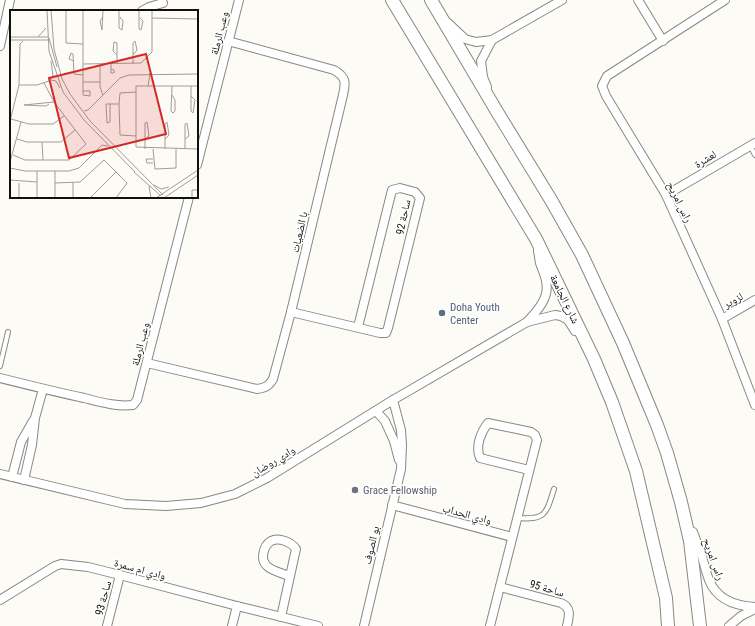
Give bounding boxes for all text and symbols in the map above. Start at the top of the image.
inset map [10,10,198,198]
street label: وعب الرملة [208,10,231,56]
street label: لعشرة [692,148,719,171]
street label: راس امريح [664,180,695,225]
street label: ساحة 92 [393,198,414,236]
street label: با الضعيات [288,210,311,254]
street label: شارع الجامعة [547,273,582,326]
street label: لزوير [720,290,745,311]
place label: Doha Youth Center [450,301,500,327]
marker: Doha Youth Center [437,308,447,318]
street label: وعب الرملة [129,321,152,367]
street label: وادي روضان [249,443,298,481]
place label: Grace Fellowship [363,484,437,497]
marker: Grace Fellowship [350,485,360,495]
street label: وادي الحداب [440,502,493,529]
street label: بو الصوف [361,525,382,565]
street label: راس امريح [700,536,727,582]
street label: وادي ام سمرة [112,556,167,584]
street label: ساحة 95 [528,577,566,600]
street label: ساحة 93 [93,579,114,617]

